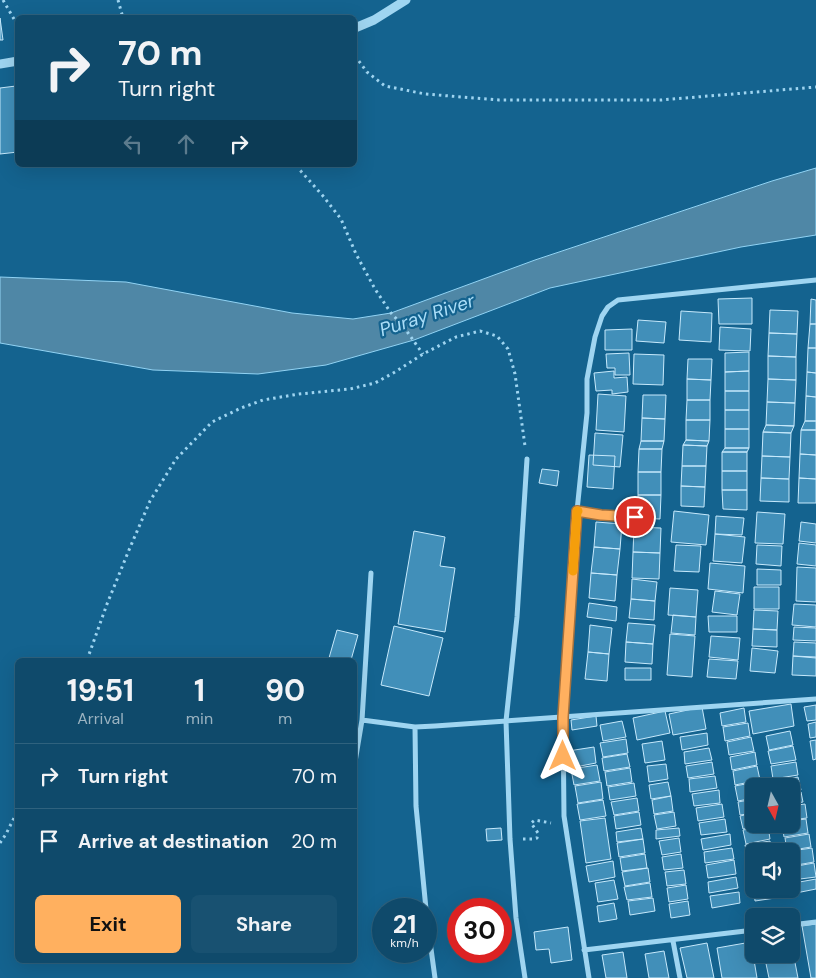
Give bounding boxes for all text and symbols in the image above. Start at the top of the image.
text: 70 m [118,30,202,76]
icon: right [35,35,100,100]
text: Turn right [118,74,215,103]
icon: left [119,130,147,158]
icon: ahead [172,130,200,158]
icon: right [225,130,253,158]
water label: Puray River [376,288,479,342]
pin [614,496,656,538]
icon: arrive [621,503,649,531]
text: 19:51 [67,671,134,710]
text: 1 [194,671,205,710]
text: 90 [265,671,305,710]
text: Arrival [77,708,124,729]
text: min [186,708,213,729]
text: m [278,708,292,729]
position arrow [536,729,588,781]
icon: right [35,762,63,790]
text: Turn right [78,764,168,789]
text: 70 m [292,764,337,789]
north arrow [745,778,800,832]
map controls [745,778,800,963]
icon: arrive [35,827,63,855]
text: Arrive at destination [78,829,269,854]
text: 20 m [291,829,337,854]
button: sound [745,843,800,898]
button: Exit [35,895,181,953]
button: Share [191,895,337,953]
speed limit sign: 30 [447,898,512,963]
text: 21 [393,908,416,941]
button: layers [745,908,800,963]
text: km/h [390,935,419,951]

